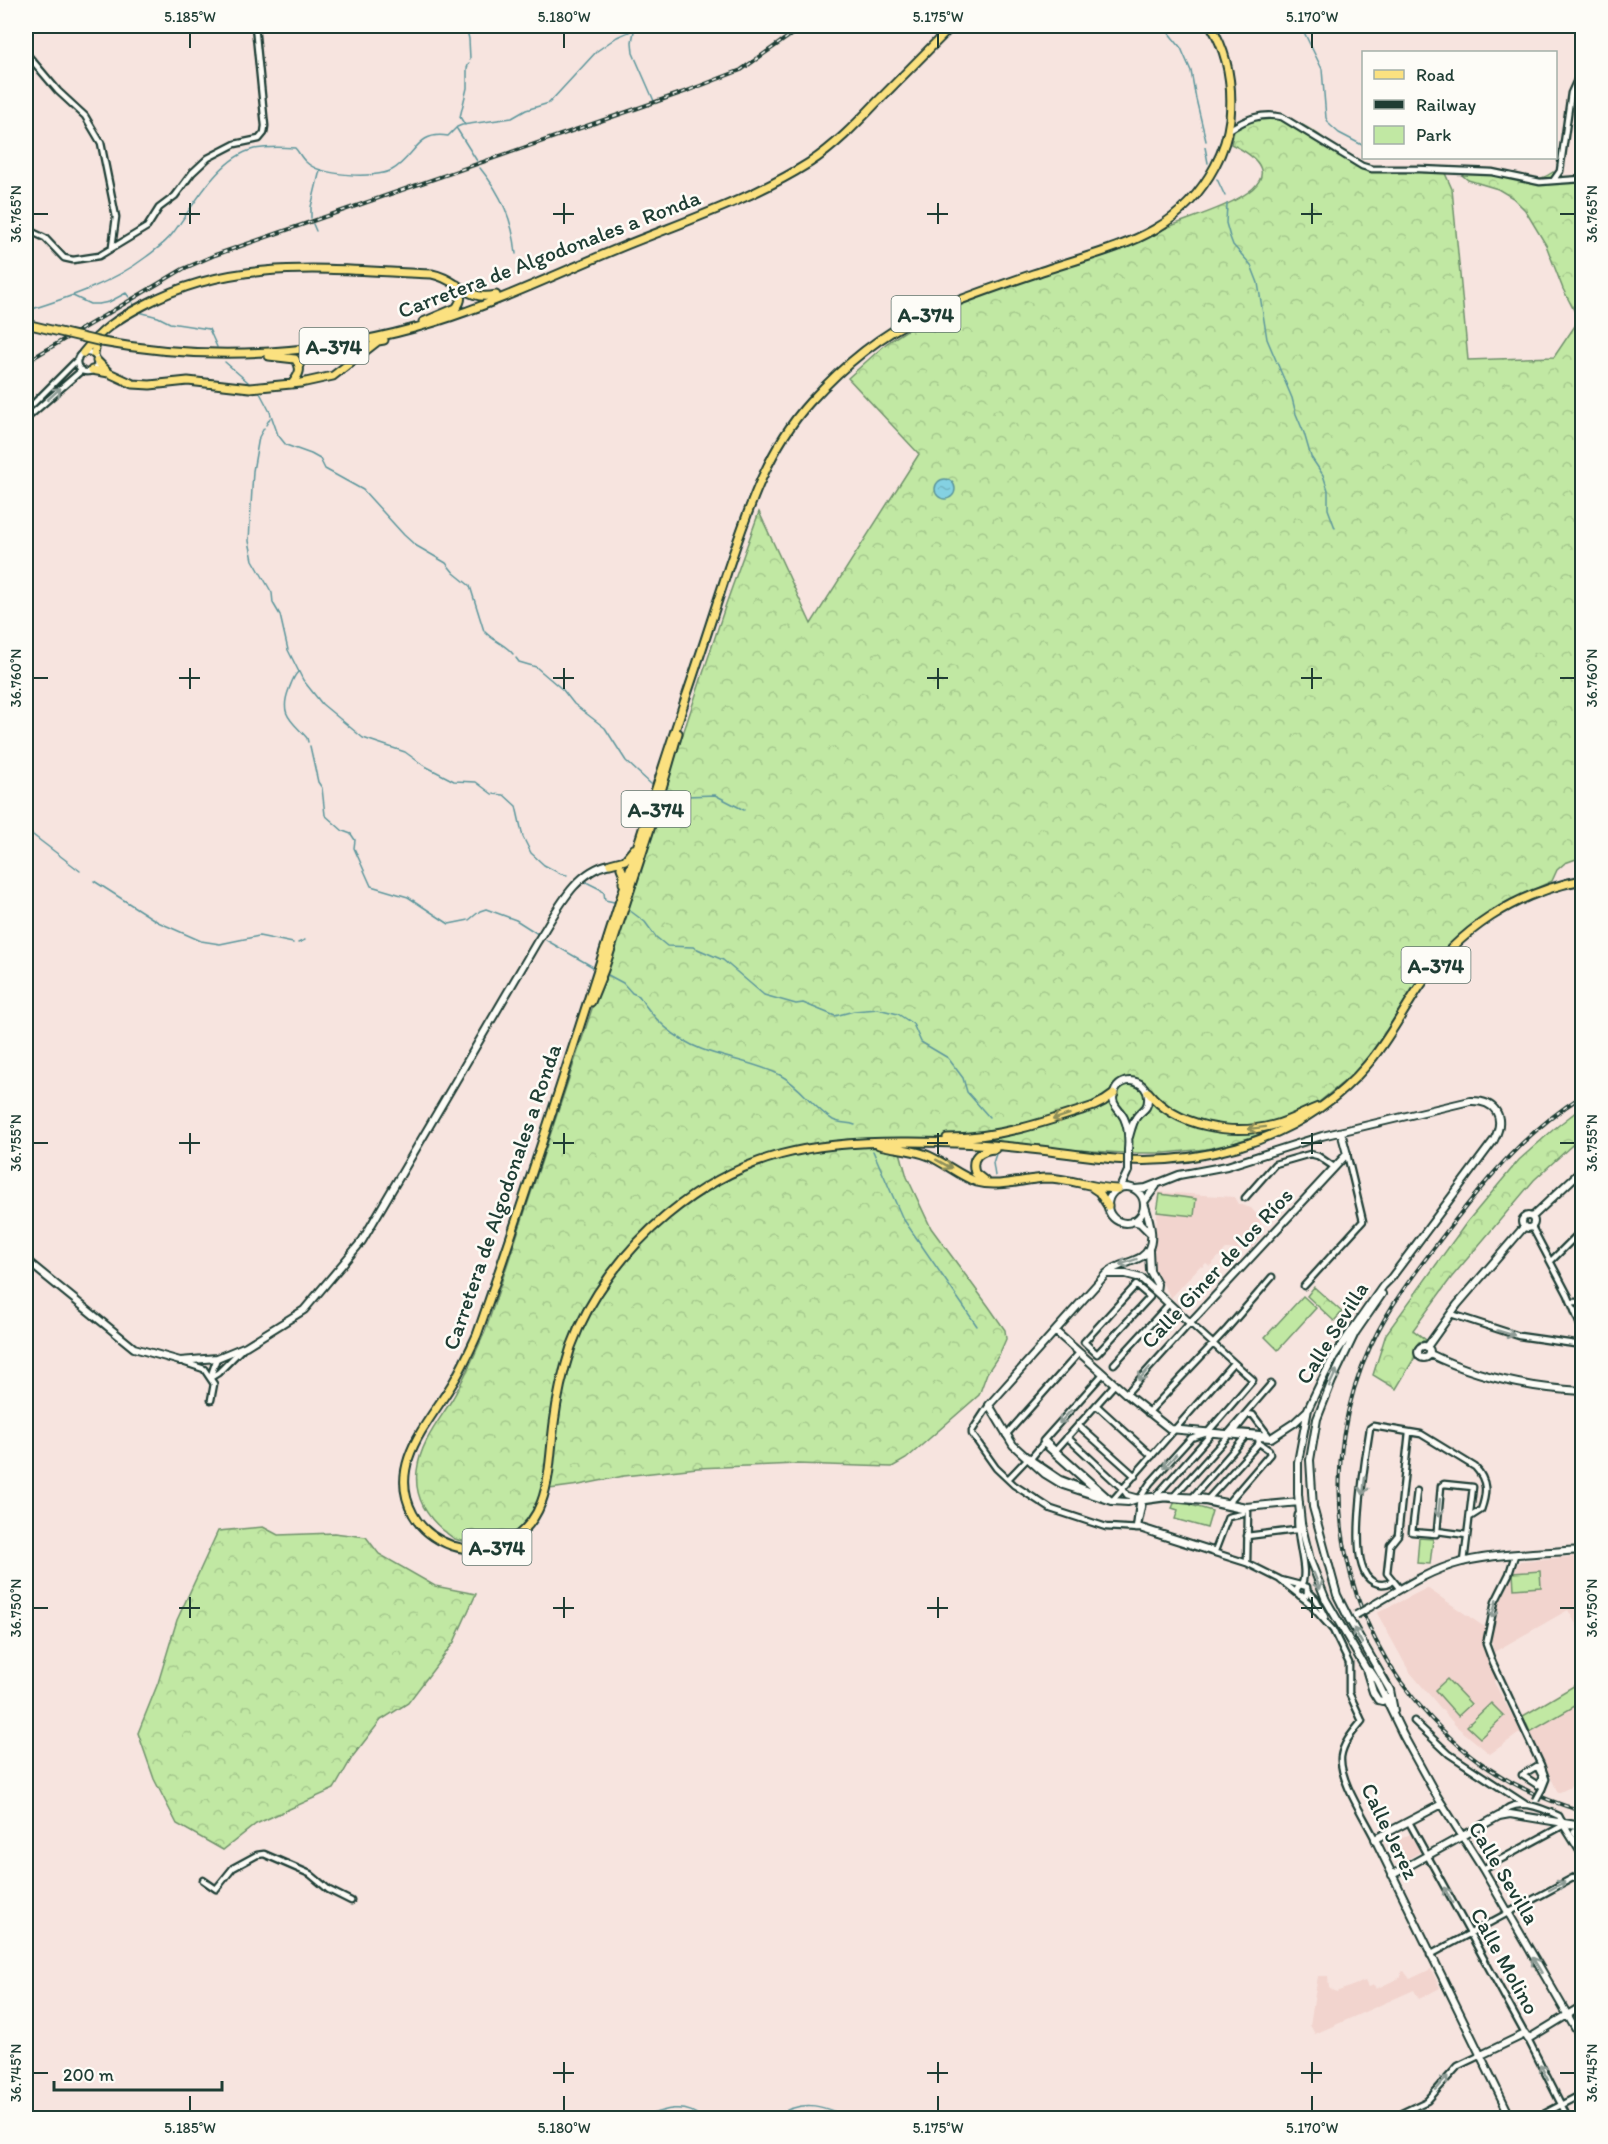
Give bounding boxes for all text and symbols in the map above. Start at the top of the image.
text: 5.185°W [164,8,216,26]
text: 5.180°W [537,8,591,26]
text: 5.175°W [912,8,964,26]
text: 5.170°W [1286,8,1338,26]
legend [1362,51,1557,159]
text: Road [1416,64,1455,86]
text: Railway [1416,94,1477,116]
text: Park [1416,124,1451,146]
street label: Carretera de Algodonales a Ronda [394,184,705,324]
text: 36.765°N [7,185,25,243]
text: 36.765°N [1583,185,1601,243]
road number: A-374 [892,296,960,332]
road number: A-374 [300,328,368,364]
one-way arrow [46,387,61,401]
text: 36.760°N [7,649,25,707]
text: 36.760°N [1583,649,1601,707]
road number: A-374 [622,791,690,827]
road number: A-374 [1402,947,1470,983]
street label: Carretera de Algodonales a Ronda [437,1040,567,1354]
one-way arrow [1052,1112,1071,1123]
text: 36.755°N [7,1114,25,1172]
text: 36.755°N [1583,1114,1601,1172]
one-way arrow [1247,1122,1267,1133]
one-way arrow [935,1158,952,1170]
street label: Calle Giner de los Ríos [1135,1182,1299,1354]
one-way arrow [1119,1258,1138,1269]
street label: Calle Sevilla [1290,1277,1374,1389]
one-way arrow [1496,1328,1515,1339]
one-way arrow [1137,1366,1151,1381]
one-way arrow [1328,1369,1340,1387]
one-way arrow [1058,1409,1072,1424]
one-way arrow [1163,1453,1177,1468]
one-way arrow [1358,1476,1369,1496]
one-way arrow [1433,1497,1444,1517]
road number: A-374 [462,1529,532,1565]
one-way arrow [1313,1571,1324,1589]
text: 36.750°N [7,1579,25,1637]
text: 36.750°N [1583,1579,1601,1637]
one-way arrow [1487,1599,1499,1618]
one-way arrow [1352,1628,1364,1645]
street label: Calle Jerez [1355,1779,1425,1883]
street label: Calle Sevilla [1463,1817,1545,1930]
one-way arrow [1548,1880,1565,1892]
one-way arrow [1442,1887,1454,1904]
street label: Calle Molino [1465,1903,1545,2019]
one-way arrow [1531,1957,1543,1974]
text: 36.745°N [7,2044,25,2102]
text: 36.745°N [1583,2044,1601,2102]
scale bar [54,2054,222,2092]
text: 200 m [63,2064,114,2086]
one-way arrow [1538,2064,1550,2082]
one-way arrow [1435,2076,1449,2091]
text: 5.185°W [164,2119,216,2137]
text: 5.180°W [537,2119,591,2137]
text: 5.175°W [912,2119,964,2137]
text: 5.170°W [1286,2119,1338,2137]

